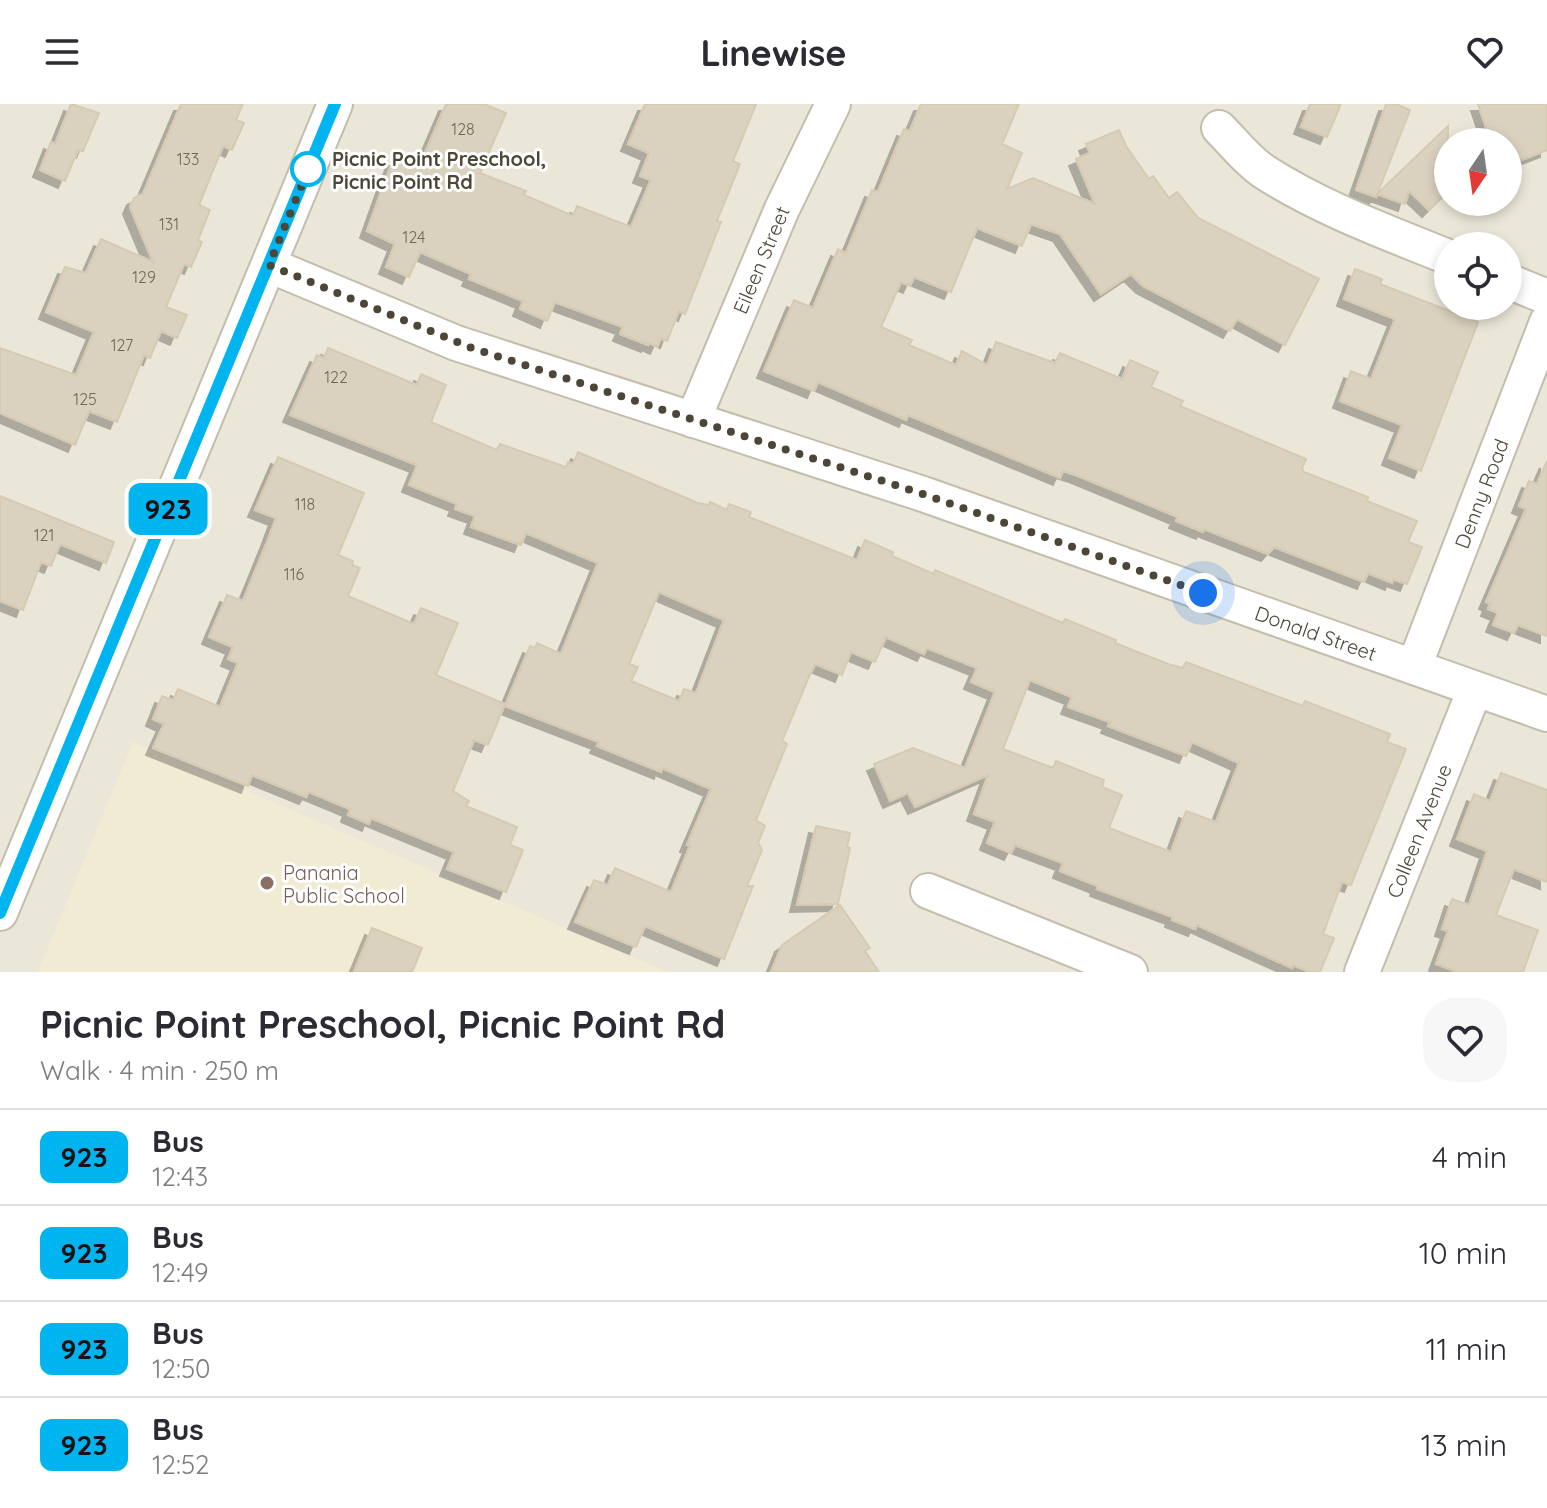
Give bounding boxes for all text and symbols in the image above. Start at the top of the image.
icon: menu [40,30,84,74]
text: Linewise [700,30,847,75]
icon: heart [1463,30,1507,74]
house number: 128 [451,119,475,139]
north arrow [1434,128,1522,216]
map controls [1434,128,1522,320]
place label: Picnic Point Preschool, Picnic Point Rd [332,146,546,194]
house number: 133 [177,149,199,169]
marker: Picnic Point Preschool, Picnic Point Rd [291,152,325,186]
street label: Eileen Street [727,202,794,317]
house number: 131 [159,214,179,234]
house number: 124 [403,227,425,247]
button: locate [1434,232,1522,320]
house number: 129 [132,267,156,287]
house number: 127 [111,335,133,355]
house number: 122 [324,367,348,387]
house number: 125 [73,389,97,409]
street label: Denny Road [1448,435,1513,552]
line badge: 923 [122,483,214,535]
text: 923 [145,491,191,526]
house number: 118 [295,494,315,514]
house number: 121 [34,525,54,545]
house number: 116 [284,564,305,584]
your location [1183,573,1223,613]
street label: Donald Street [1252,600,1380,665]
street label: Colleen Avenue [1380,760,1456,902]
place label: Panania Public School [283,860,405,908]
marker: Panania Public School [258,874,276,892]
button: heart [1423,998,1507,1082]
text: Picnic Point Preschool, Picnic Point Rd [40,1000,725,1048]
text: Walk · 4 min · 250 m [40,1054,279,1087]
text: Bus [152,1122,204,1160]
text: 4 min [1432,1138,1507,1176]
text: 923 [61,1139,107,1174]
text: 12:43 [152,1160,208,1193]
text: Bus [152,1218,204,1256]
text: 10 min [1419,1234,1507,1272]
text: 923 [61,1235,107,1270]
text: 12:49 [152,1256,209,1289]
text: Bus [152,1314,204,1352]
text: 11 min [1425,1330,1507,1368]
text: 923 [61,1331,107,1366]
text: 12:50 [152,1352,211,1385]
text: Bus [152,1410,204,1448]
text: 13 min [1421,1426,1507,1464]
text: 923 [61,1427,107,1462]
text: 12:52 [152,1448,209,1481]

